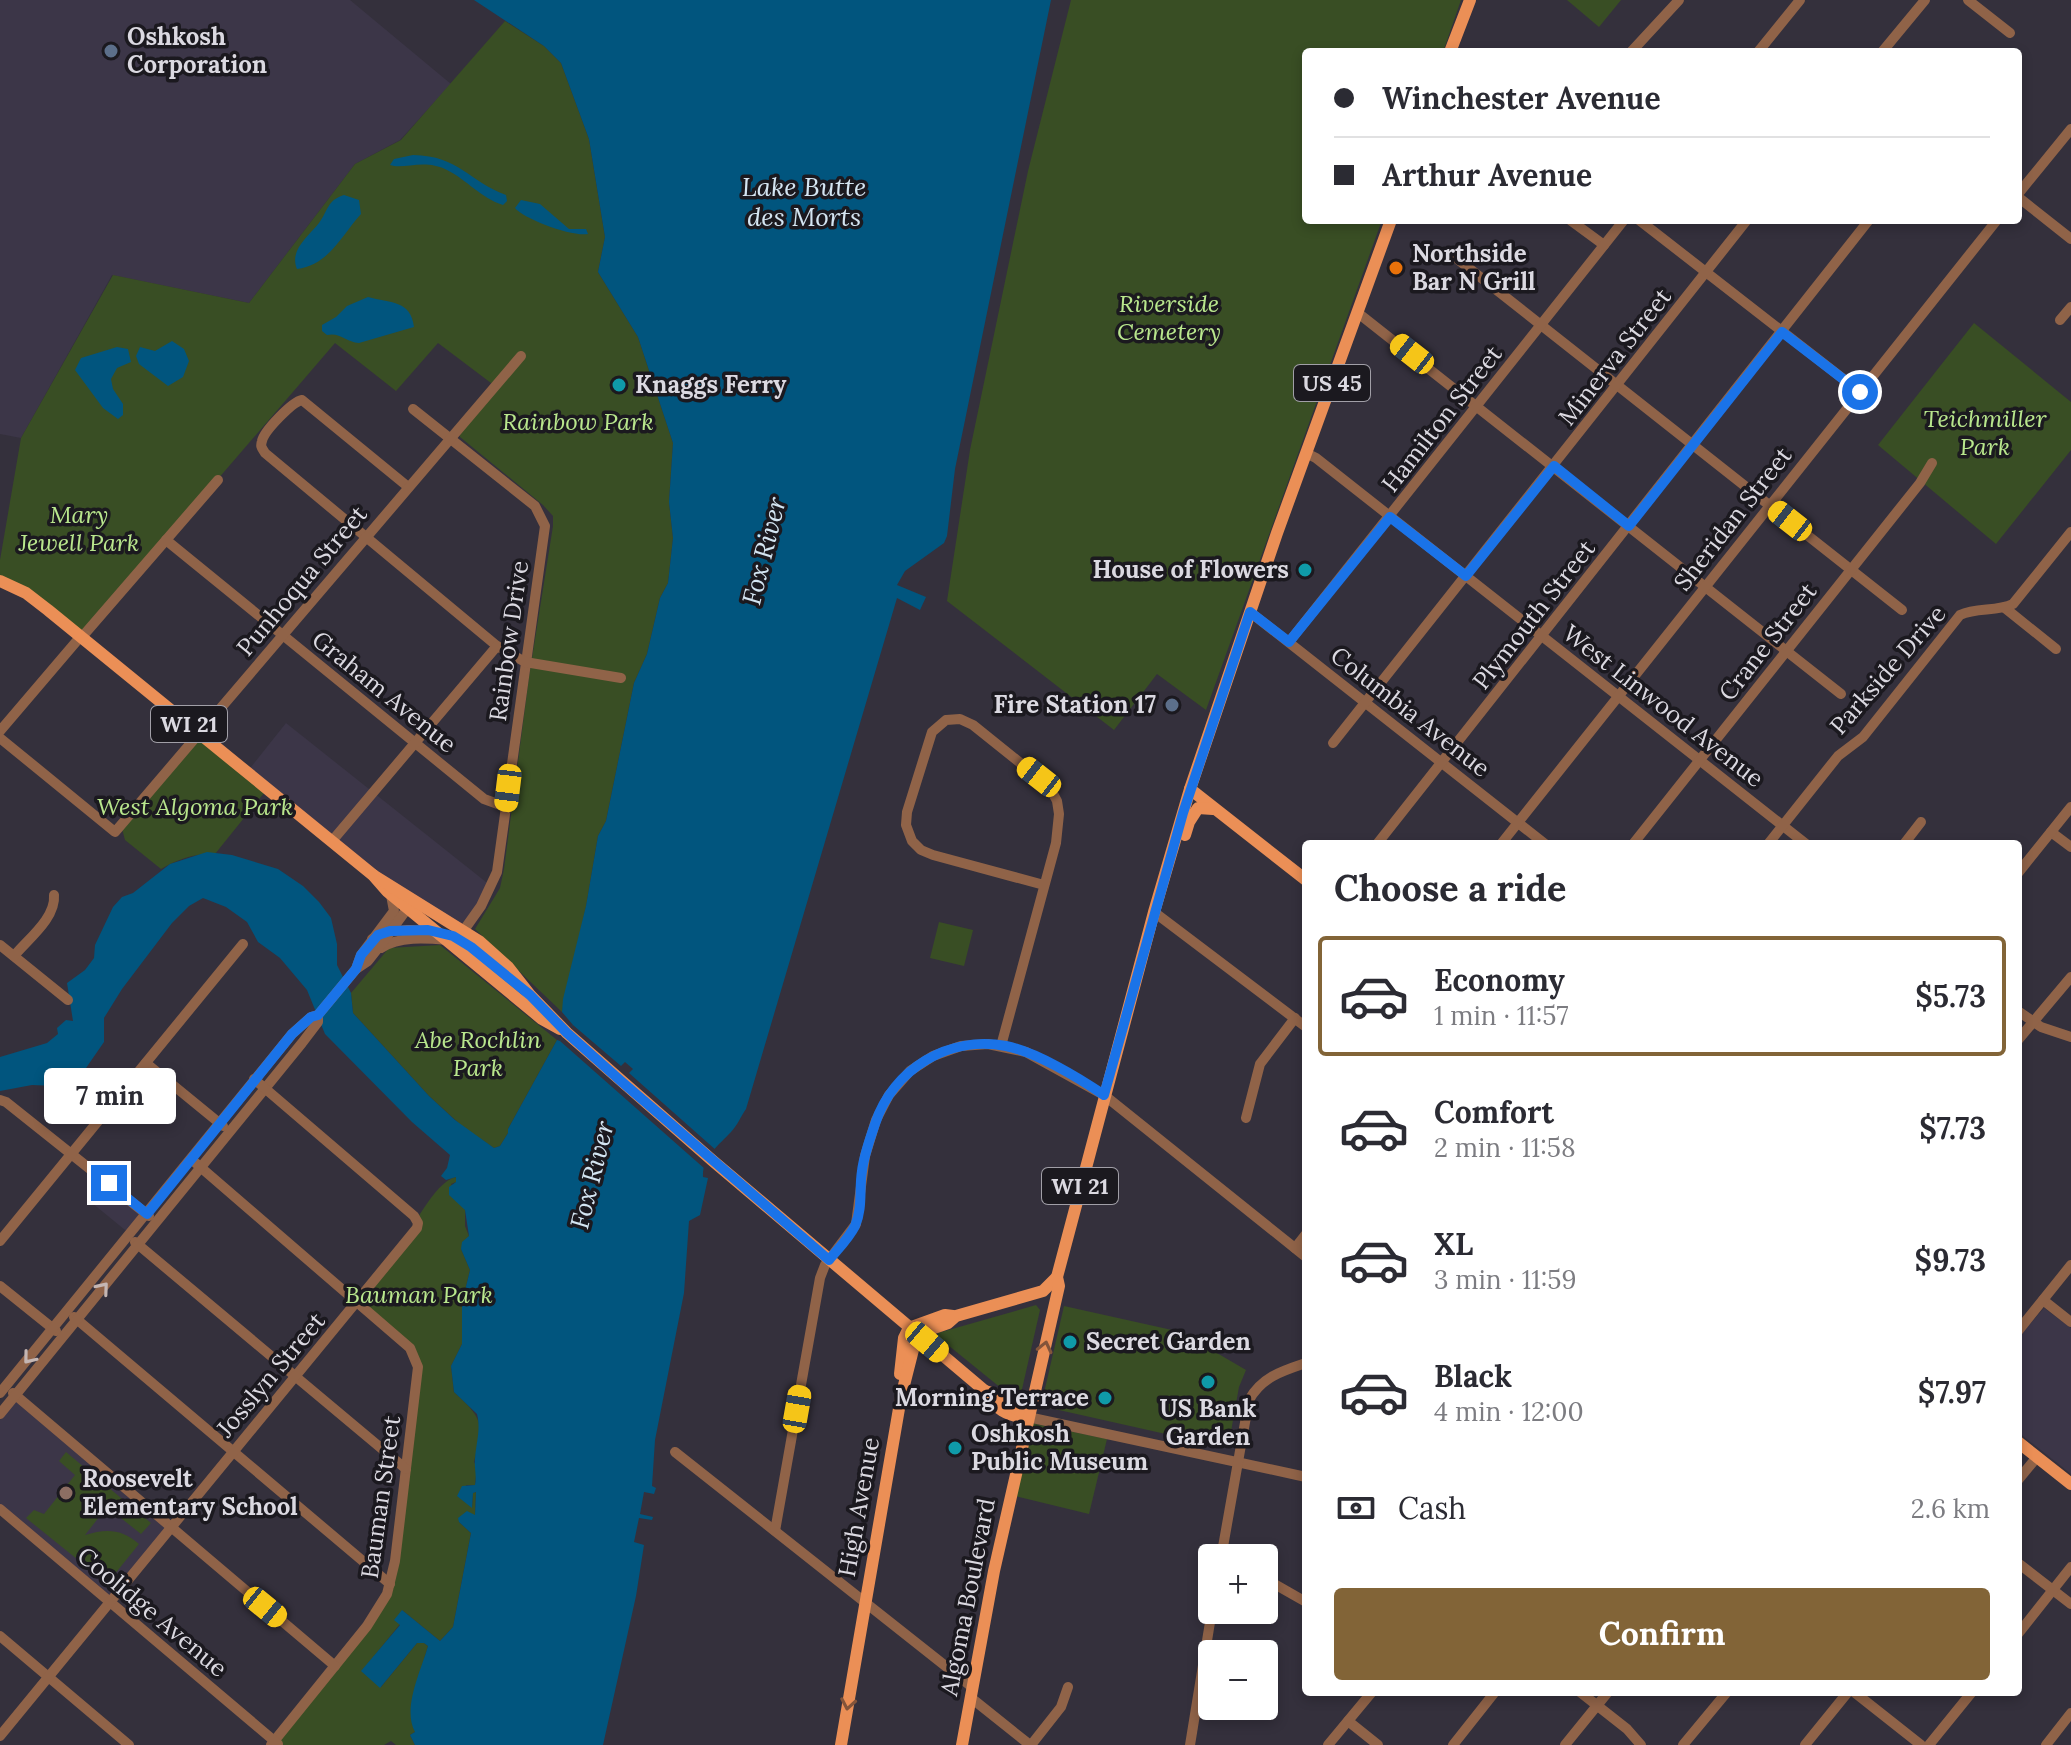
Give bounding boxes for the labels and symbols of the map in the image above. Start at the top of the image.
place label: Oshkosh Corporation [127,21,267,80]
marker: Oshkosh Corporation [102,42,120,60]
water label: Lake Butte des Morts [742,170,866,233]
place label: Northside Bar N Grill [1412,238,1535,297]
marker: Northside Bar N Grill [1387,259,1405,277]
street label: Minerva Street [1551,281,1678,431]
park label: Riverside Cemetery [1117,288,1221,347]
car [1386,330,1438,378]
street label: Hamilton Street [1375,339,1509,498]
road number: US 45 [1294,365,1370,401]
place label: Knaggs Ferry [635,369,787,400]
route start [1842,374,1878,410]
marker: Knaggs Ferry [610,376,628,394]
park label: Teichmiller Park [1923,403,2047,462]
park label: Rainbow Park [502,406,654,437]
street label: Sheridan Street [1667,440,1799,597]
water label: Fox River [734,493,793,608]
car [1764,497,1816,545]
park label: Mary Jewell Park [18,499,139,558]
street label: Punhoqua Street [230,499,374,662]
street label: Plymouth Street [1466,533,1602,696]
place label: House of Flowers [1092,554,1289,585]
street label: Rainbow Drive [482,559,535,723]
marker: House of Flowers [1296,561,1314,579]
street label: Crane Street [1712,576,1824,707]
street label: Parkside Drive [1823,599,1952,741]
street label: West Linwood Avenue [1557,617,1770,794]
street label: Graham Avenue [306,624,463,759]
street label: Columbia Avenue [1324,640,1496,784]
place label: Fire Station 17 [994,689,1156,720]
marker: Fire Station 17 [1163,696,1181,714]
road number: WI 21 [151,706,227,742]
car [1013,753,1065,801]
car [493,763,523,813]
park label: West Algoma Park [97,791,293,822]
park label: Abe Rochlin Park [414,1024,542,1083]
callout: 7 min [43,1067,175,1123]
water label: Fox River [562,1117,621,1232]
route end [91,1165,127,1201]
road number: WI 21 [1042,1168,1118,1204]
park label: Bauman Park [345,1279,493,1310]
one-way arrow [93,1283,108,1298]
street label: Josslyn Street [209,1306,332,1444]
car [901,1317,953,1367]
place label: Secret Garden [1086,1326,1251,1357]
marker: Secret Garden [1061,1333,1079,1351]
one-way arrow [1036,1341,1053,1354]
one-way arrow [24,1348,39,1363]
marker: US Bank Garden [1199,1373,1217,1391]
place label: Morning Terrace [895,1382,1089,1413]
car [781,1383,813,1435]
marker: Morning Terrace [1096,1389,1114,1407]
place label: US Bank Garden [1160,1393,1256,1452]
street label: Bauman Street [354,1413,407,1580]
place label: Oshkosh Public Museum [971,1418,1148,1477]
street label: High Avenue [831,1435,886,1579]
marker: Oshkosh Public Museum [946,1439,964,1457]
place label: Roosevelt Elementary School [82,1463,298,1522]
marker: Roosevelt Elementary School [57,1484,75,1502]
street label: Algoma Boulevard [933,1496,1002,1699]
street label: Coolidge Avenue [71,1540,234,1683]
car [239,1583,291,1631]
one-way arrow [840,1697,857,1711]

